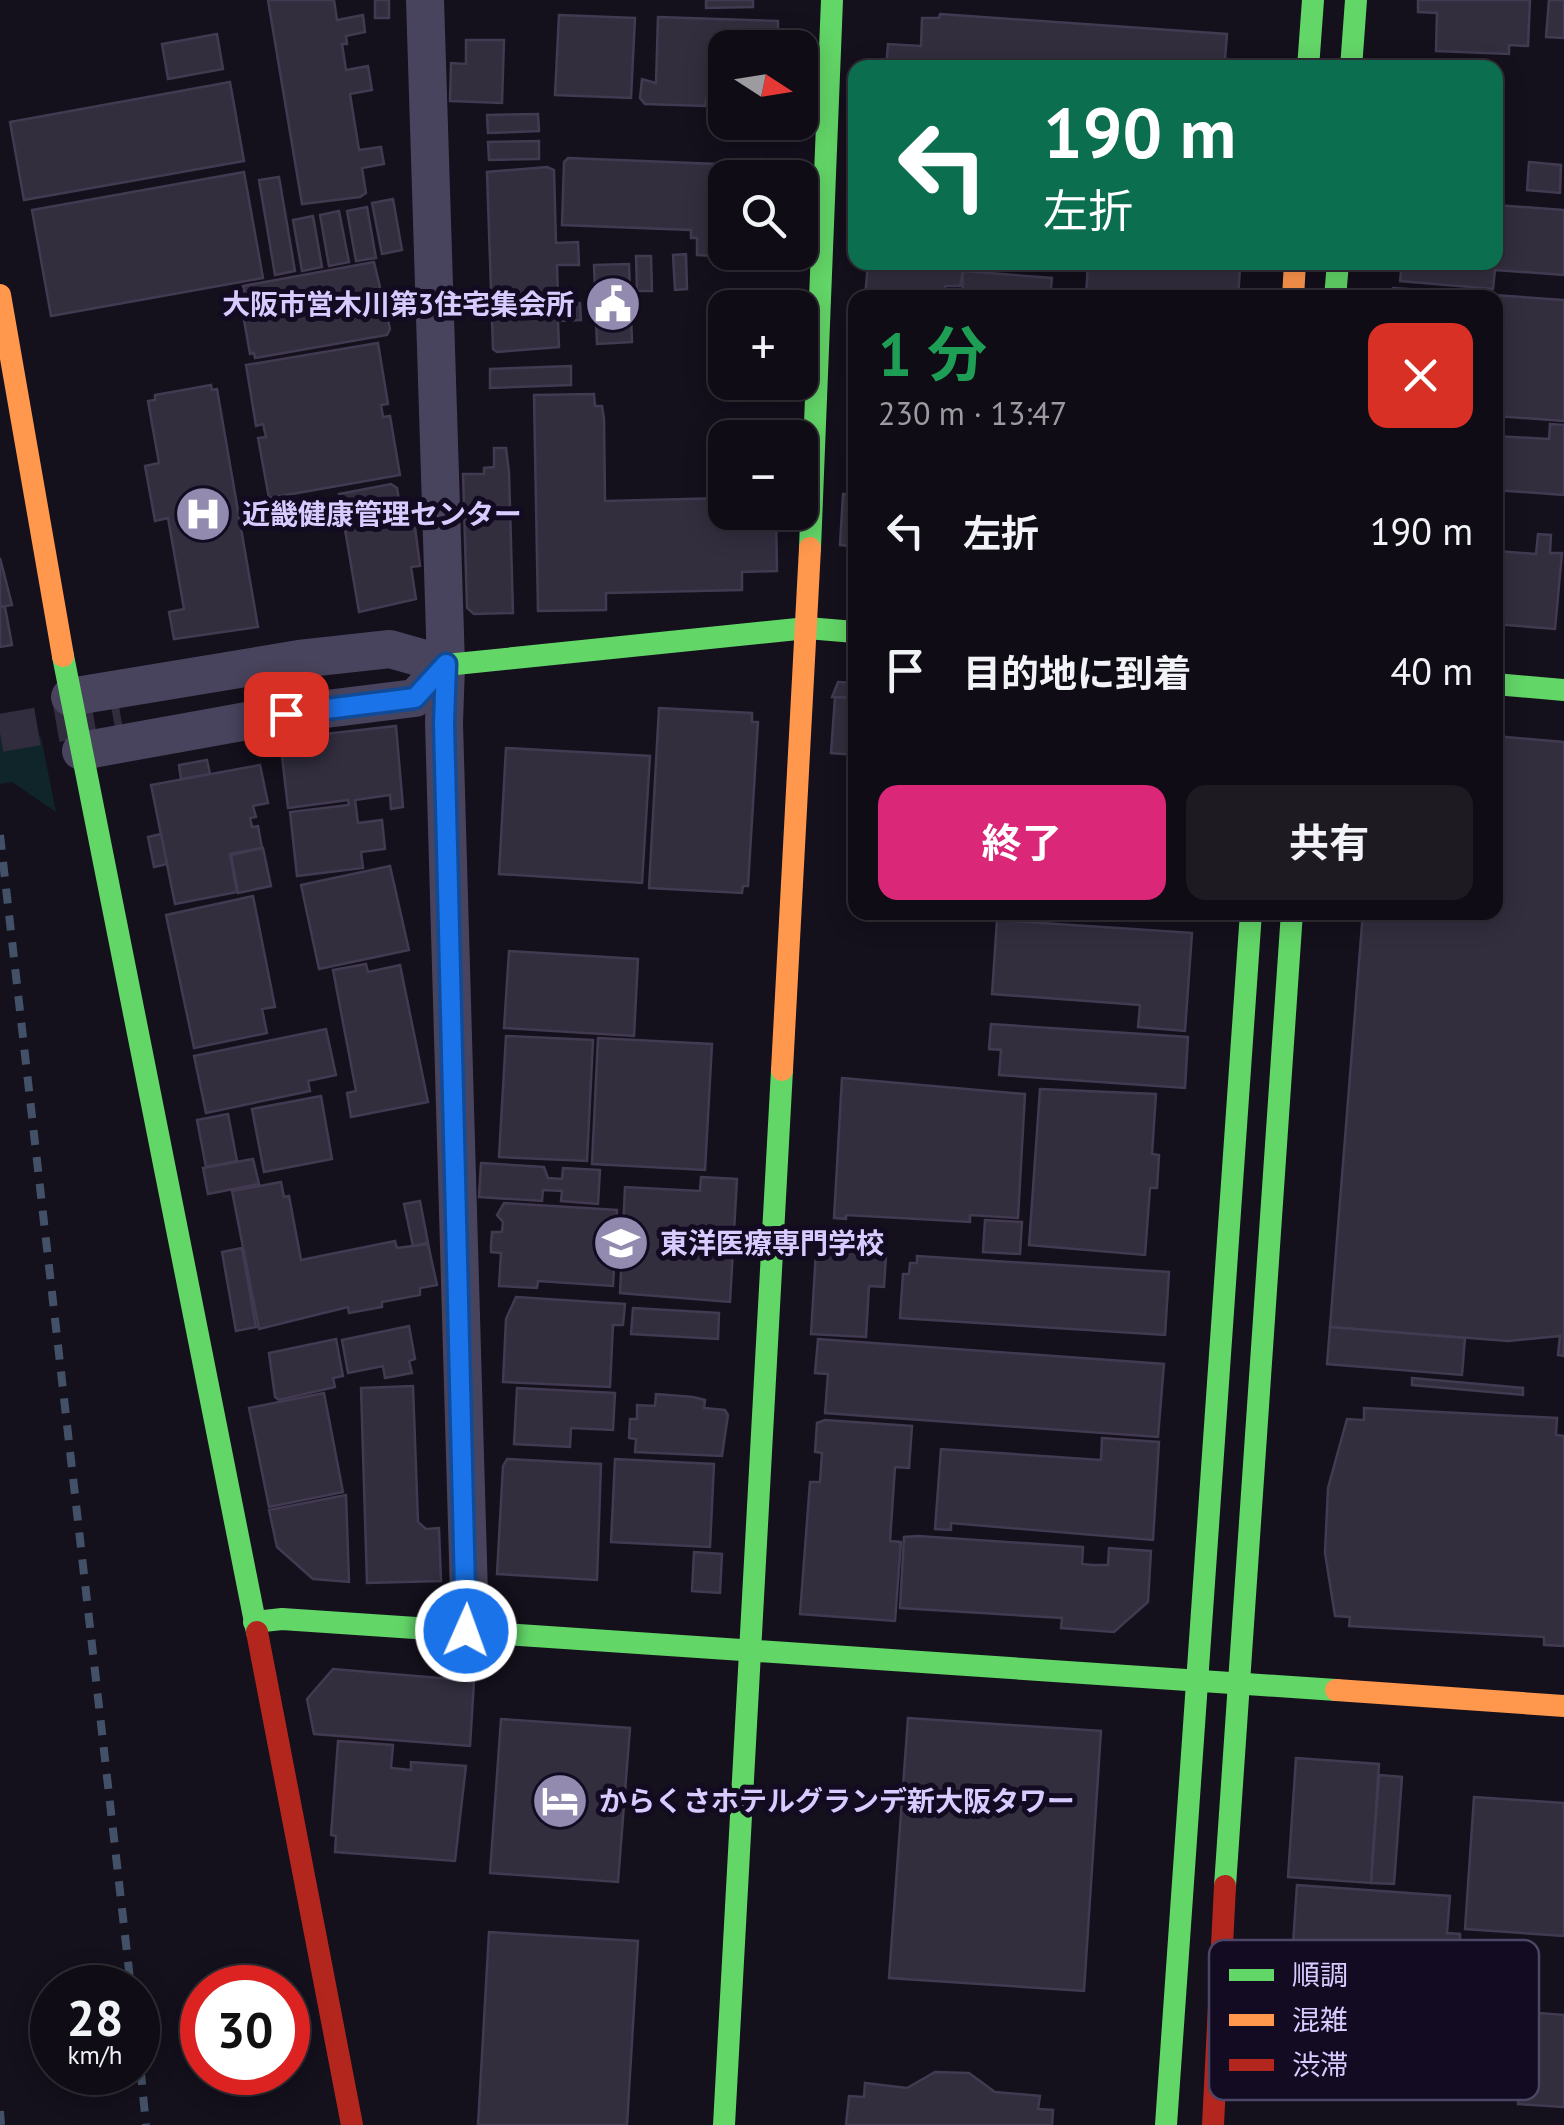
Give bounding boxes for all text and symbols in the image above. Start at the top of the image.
north arrow [708,30,818,140]
map controls [708,30,818,530]
text: 190 m [1043,87,1236,177]
icon: left [878,100,1008,230]
button: search [708,160,818,270]
text: 左折 [1043,181,1133,239]
public building icon: 大阪市営木川第3住宅集会所 [583,274,643,334]
place label: 大阪市営木川第3住宅集会所 [222,285,574,322]
button: + [708,290,818,400]
text: 1 分 [878,315,987,393]
button: close [1368,323,1473,428]
text: 230 m · 13:47 [878,392,1067,434]
button: − [708,420,818,530]
hospital icon: 近畿健康管理センター [173,484,233,544]
place label: 近畿健康管理センター [242,495,522,532]
icon: left [878,503,933,558]
text: 190 m [1370,506,1473,555]
text: 左折 [963,508,1039,557]
icon: arrive [878,643,933,698]
text: 40 m [1391,646,1473,695]
text: 目的地に到着 [963,648,1191,697]
pin [244,672,329,757]
icon: arrive [259,687,314,742]
button: 終了 [878,785,1166,900]
button: 共有 [1186,785,1473,900]
school or university icon: 東洋医療専門学校 [591,1213,651,1273]
place label: 東洋医療専門学校 [660,1224,884,1261]
position arrow [414,1579,518,1683]
hotel icon: からくさホテルグランデ新大阪タワー [530,1771,590,1831]
place label: からくさホテルグランデ新大阪タワー [599,1782,1075,1819]
legend [1209,1940,1539,2100]
text: 順調 [1292,1956,1348,1993]
speed limit sign: 30 [180,1965,310,2095]
text: 28 [67,1985,123,2050]
text: 混雑 [1292,2001,1348,2038]
text: km/h [68,2039,122,2071]
text: 渋滞 [1292,2046,1348,2083]

